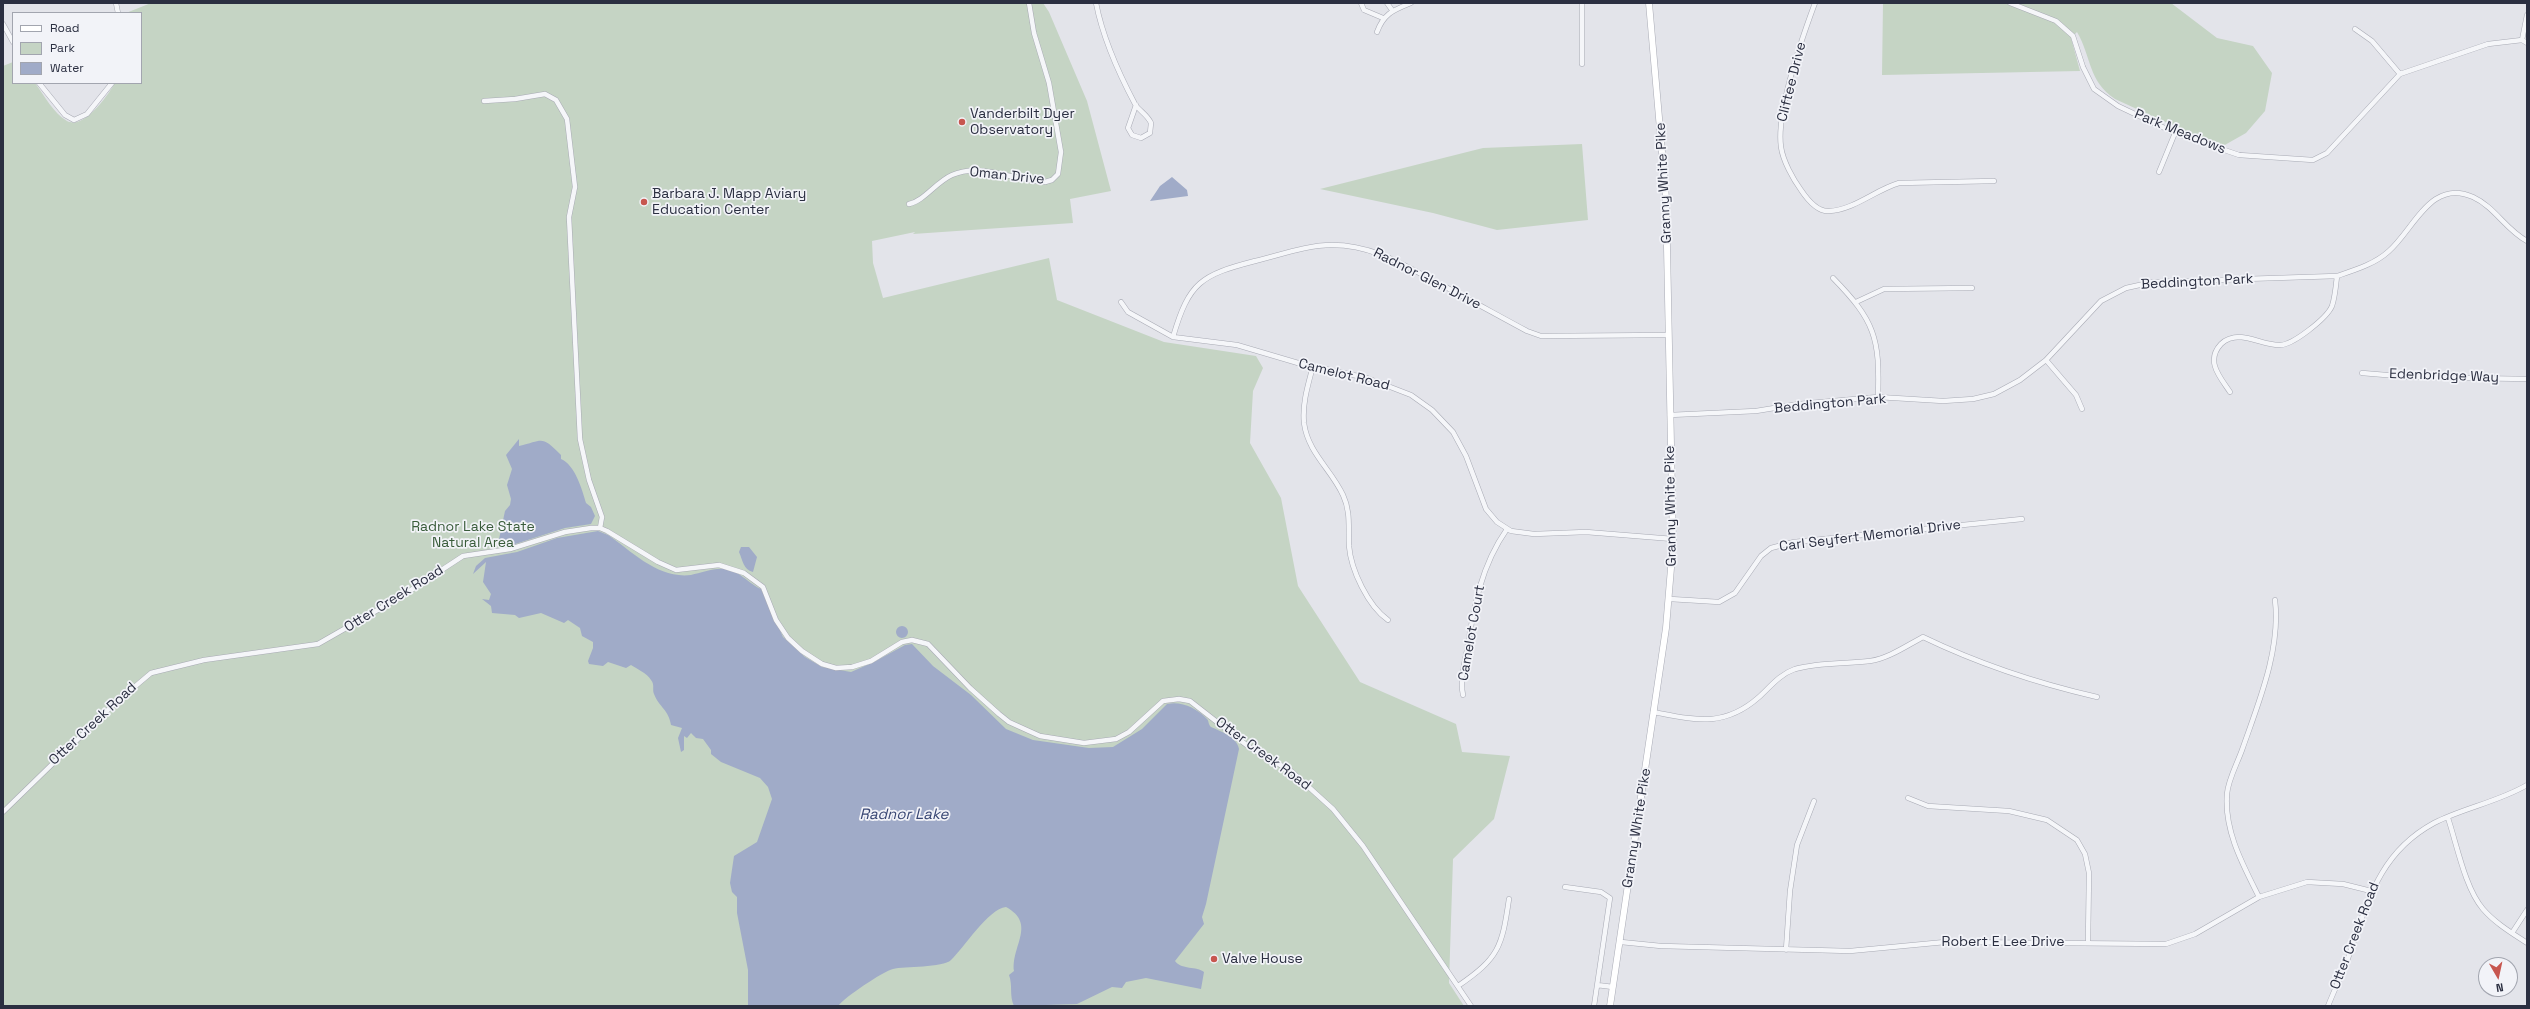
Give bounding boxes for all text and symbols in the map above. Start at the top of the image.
legend [12,12,142,84]
text: Road [50,20,79,36]
text: Park [50,40,75,56]
street label: Cliftee Drive [1774,40,1810,124]
text: Water [50,60,84,76]
place label: Vanderbilt Dyer Observatory [970,106,1075,138]
street label: Park Meadows [2132,106,2228,158]
marker: Vanderbilt Dyer Observatory [957,117,967,127]
street label: Granny White Pike [1652,122,1676,244]
street label: Oman Drive [969,164,1045,188]
place label: Barbara J. Mapp Aviary Education Center [652,186,806,218]
marker: Barbara J. Mapp Aviary Education Center [639,197,649,207]
street label: Radnor Glen Drive [1370,245,1484,313]
street label: Beddington Park [2140,271,2254,293]
street label: Camelot Road [1297,356,1391,394]
street label: Edenbridge Way [2389,366,2499,386]
street label: Beddington Park [1773,391,1887,417]
street label: Granny White Pike [1662,445,1680,567]
street label: Carl Seyfert Memorial Drive [1778,517,1962,555]
park label: Radnor Lake State Natural Area [411,519,535,552]
street label: Otter Creek Road [341,562,447,636]
street label: Camelot Court [1455,584,1489,682]
street label: Otter Creek Road [46,679,140,769]
street label: Otter Creek Road [1212,714,1314,794]
street label: Granny White Pike [1619,767,1655,889]
water label: Radnor Lake [860,806,948,824]
street label: Otter Creek Road [2327,880,2383,992]
street label: Robert E Lee Drive [1942,934,2064,950]
place label: Valve House [1222,951,1303,967]
marker: Valve House [1209,954,1219,964]
north arrow [2478,957,2518,997]
text: N [2495,980,2504,995]

